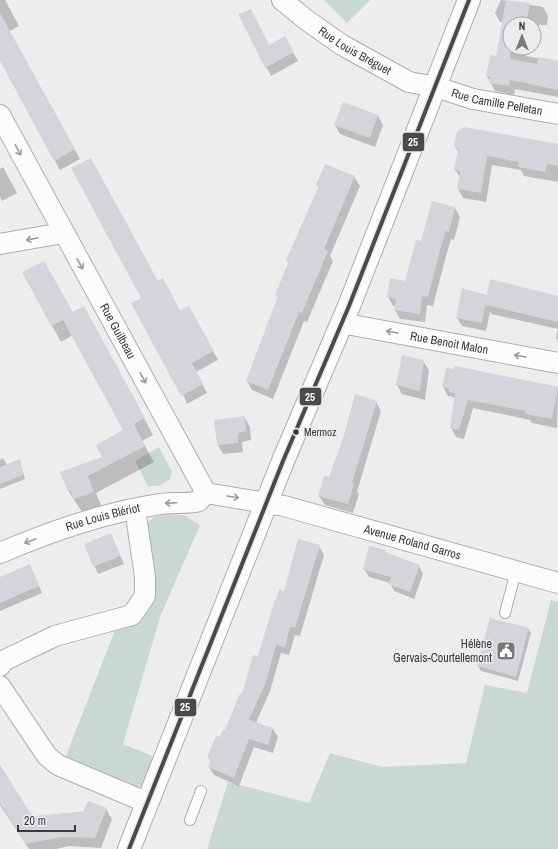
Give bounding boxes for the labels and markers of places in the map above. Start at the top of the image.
place label: Mermoz [304,425,337,439]
marker: Mermoz [291,427,301,437]
place label: Hélène Gervais-Courtellemont [393,636,492,666]
public building icon: Hélène Gervais-Courtellemont [495,640,517,662]

